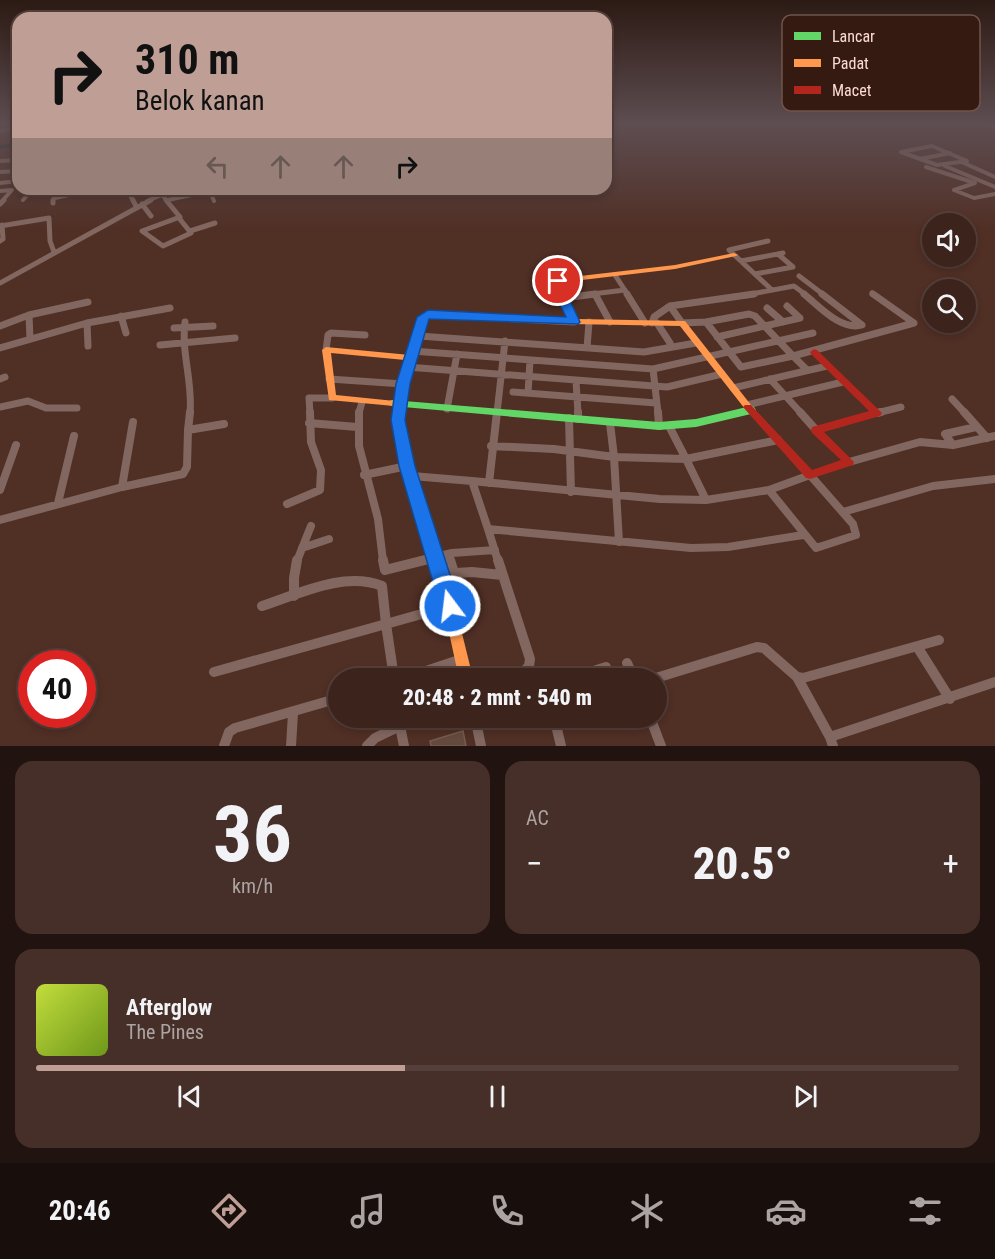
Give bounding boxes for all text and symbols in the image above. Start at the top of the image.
legend [782,15,980,111]
text: Lancar [832,27,875,46]
text: 310 m [135,35,240,84]
icon: right [36,36,114,114]
text: Padat [832,54,869,73]
text: Macet [832,81,872,100]
text: Belok kanan [135,85,265,117]
icon: left [201,150,234,183]
icon: ahead [264,150,297,183]
icon: ahead [327,150,360,183]
icon: right [390,150,423,183]
map controls [922,213,976,333]
button: sound [922,213,976,267]
pin [532,255,583,306]
icon: arrive [541,264,574,297]
button: search [922,279,976,333]
position arrow [418,574,482,638]
speed limit sign: 40 [18,650,96,728]
text: 20:48 · 2 mnt · 540 m [403,685,592,710]
text: 36 [213,789,292,880]
text: AC [526,806,549,830]
text: 20.5° [693,837,792,890]
text: − [526,844,543,883]
text: + [943,844,959,883]
text: km/h [232,874,273,898]
text: Afterglow [126,995,212,1020]
text: The Pines [126,1020,204,1044]
icon: previous [173,1080,206,1113]
icon: pause [481,1080,514,1113]
icon: next [789,1080,822,1113]
icon: directions [208,1190,250,1232]
icon: music [347,1190,389,1232]
icon: phone [486,1190,528,1232]
icon: climate [626,1190,668,1232]
icon: car [765,1190,807,1232]
icon: filters [904,1190,946,1232]
text: 20:46 [49,1195,111,1227]

